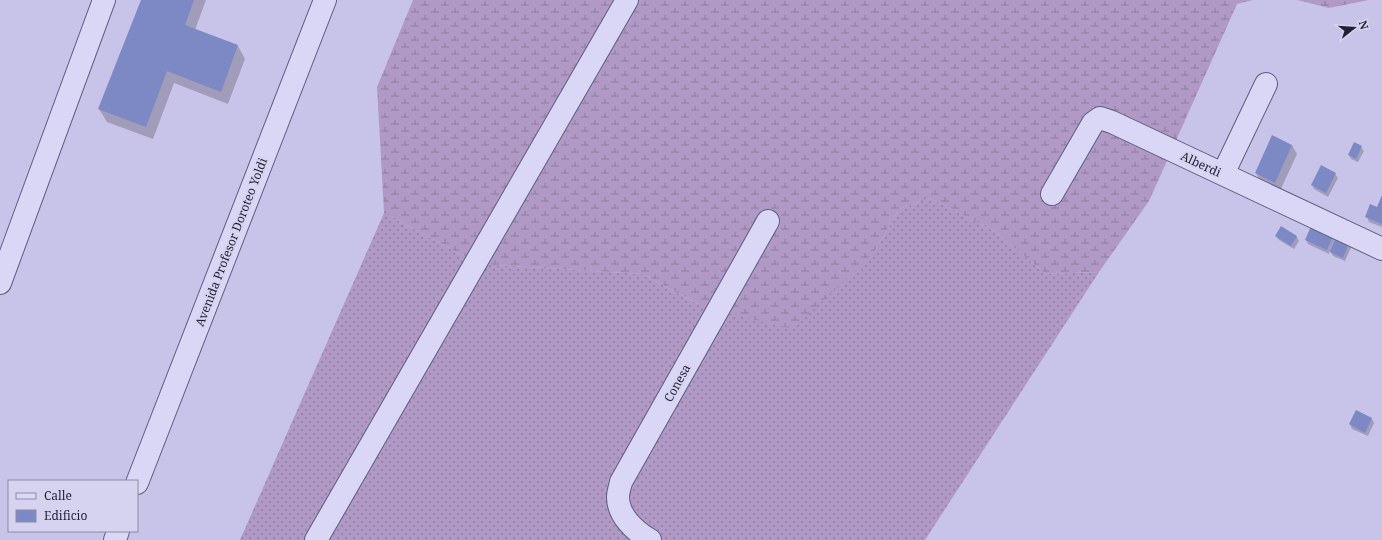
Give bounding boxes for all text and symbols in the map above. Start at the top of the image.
north arrow [1334,8,1374,48]
text: N [1356,19,1373,32]
street label: Alberdi [1178,147,1224,181]
street label: Avenida Profesor Doroteo Yoldi [191,155,271,329]
street label: Conesa [660,361,694,405]
legend [8,480,138,532]
text: Calle [44,487,72,504]
text: Edificio [44,507,87,524]

